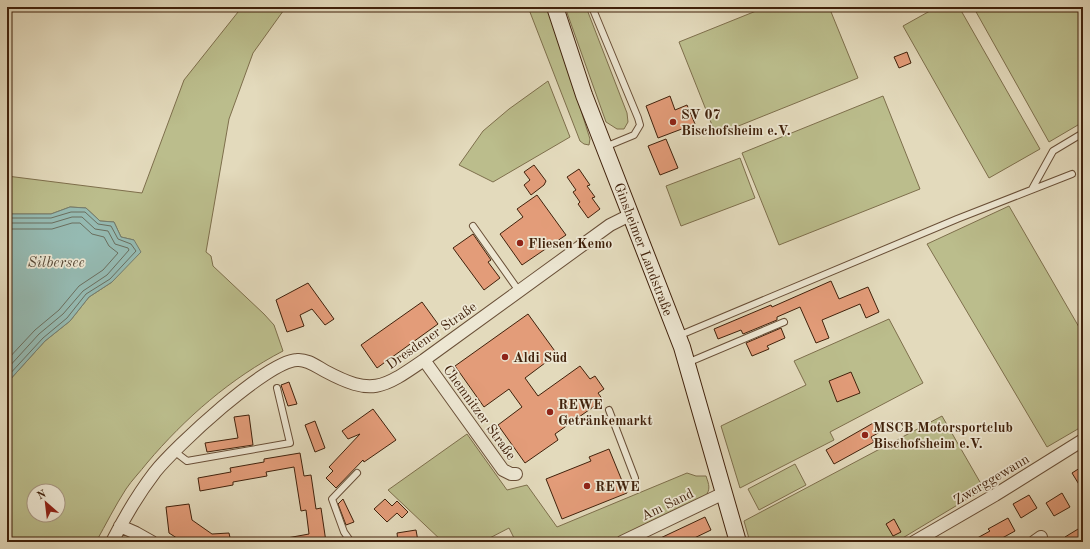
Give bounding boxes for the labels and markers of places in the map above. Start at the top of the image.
place label: SV 07 Bischofsheim e.V. [681,108,791,138]
marker: SV 07 Bischofsheim e.V. [668,117,678,127]
place label: Fliesen Kemo [528,237,612,251]
marker: Fliesen Kemo [515,238,525,248]
place label: Aldi Süd [513,351,568,365]
marker: Aldi Süd [500,352,510,362]
place label: REWE Getränkemarkt [558,398,653,428]
marker: REWE Getränkemarkt [545,407,555,417]
place label: MSCB Motorsportclub Bischofsheim e.V. [873,421,1013,451]
marker: MSCB Motorsportclub Bischofsheim e.V. [860,430,870,440]
place label: REWE [595,480,640,494]
marker: REWE [582,481,592,491]

